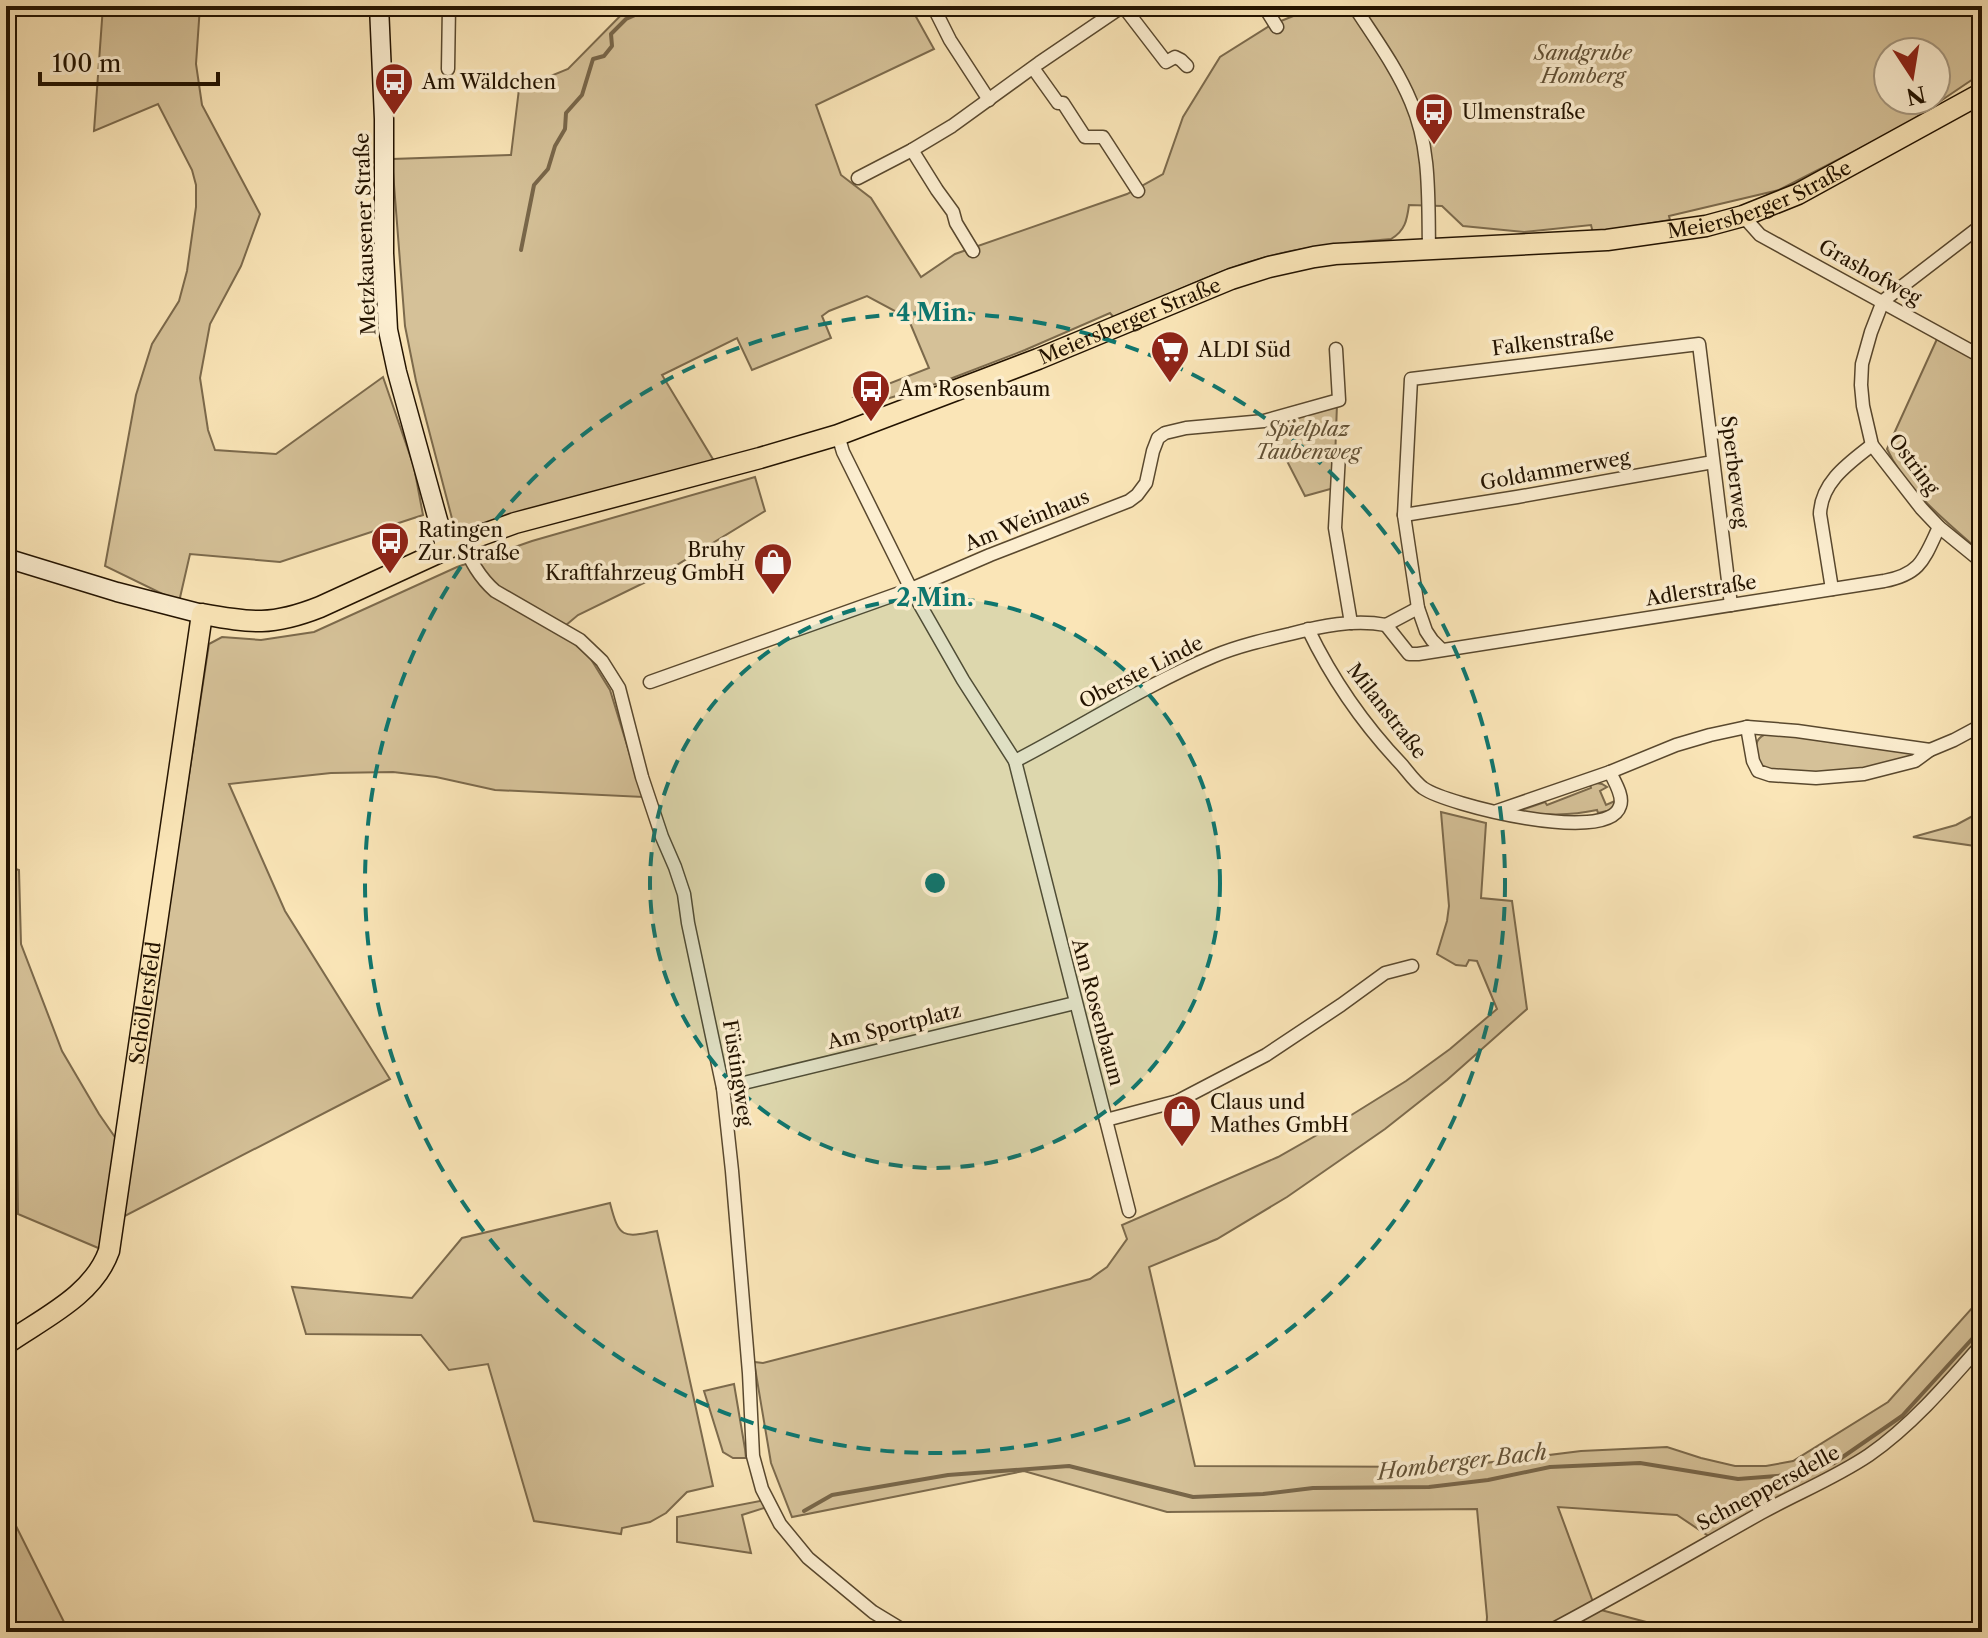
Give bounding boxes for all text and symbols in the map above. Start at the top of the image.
scale bar [40,36,218,86]
north arrow [1872,36,1952,116]
park label: Sandgrube Homberg [1533,41,1633,88]
text: 100 m [52,49,121,78]
bus stop icon: Am Wäldchen [373,61,415,116]
place label: Am Wäldchen [421,70,556,94]
text: N [1904,80,1928,110]
bus stop icon: Ulmenstraße [1413,91,1455,146]
place label: Ulmenstraße [1462,100,1585,124]
street label: Metzkausener Straße [349,132,381,336]
street label: Meiersberger Straße [1666,155,1855,243]
street label: Grashofweg [1815,234,1926,310]
street label: Meiersberger Straße [1035,273,1224,369]
text: 4 Min. [896,298,974,327]
street label: Falkenstraße [1491,322,1615,360]
supermarket icon: ALDI Süd [1149,329,1191,384]
place label: ALDI Süd [1197,338,1291,362]
bus stop icon: Am Rosenbaum [850,368,892,423]
place label: Am Rosenbaum [898,377,1051,401]
street label: Sperberweg [1716,414,1754,530]
park label: Spielplaz Taubenweg [1255,417,1363,464]
street label: Ostring [1883,429,1945,499]
street label: Goldammerweg [1478,445,1632,495]
street label: Am Weinhaus [960,484,1093,556]
place label: Ratingen Zur Straße [418,518,520,565]
bus stop icon: Ratingen Zur Straße [369,520,411,575]
place label: Bruhy Kraftfahrzeug GmbH [545,538,746,585]
shop icon: Bruhy Kraftfahrzeug GmbH [752,541,794,596]
street label: Adlerstraße [1643,569,1758,611]
text: 2 Min. [896,583,974,612]
street label: Oberste Linde [1075,631,1207,713]
street label: Milanstraße [1342,658,1432,764]
centre of rings [921,869,949,897]
street label: Am Rosenbaum [1067,935,1129,1089]
street label: Schöllersfeld [124,940,166,1066]
street label: Am Sportplatz [824,998,963,1054]
street label: Füstingweg [718,1018,758,1128]
place label: Claus und Mathes GmbH [1210,1090,1349,1137]
shop icon: Claus und Mathes GmbH [1161,1093,1203,1148]
water label: Homberger Bach [1374,1438,1548,1486]
street label: Schneppersdelle [1693,1440,1843,1536]

